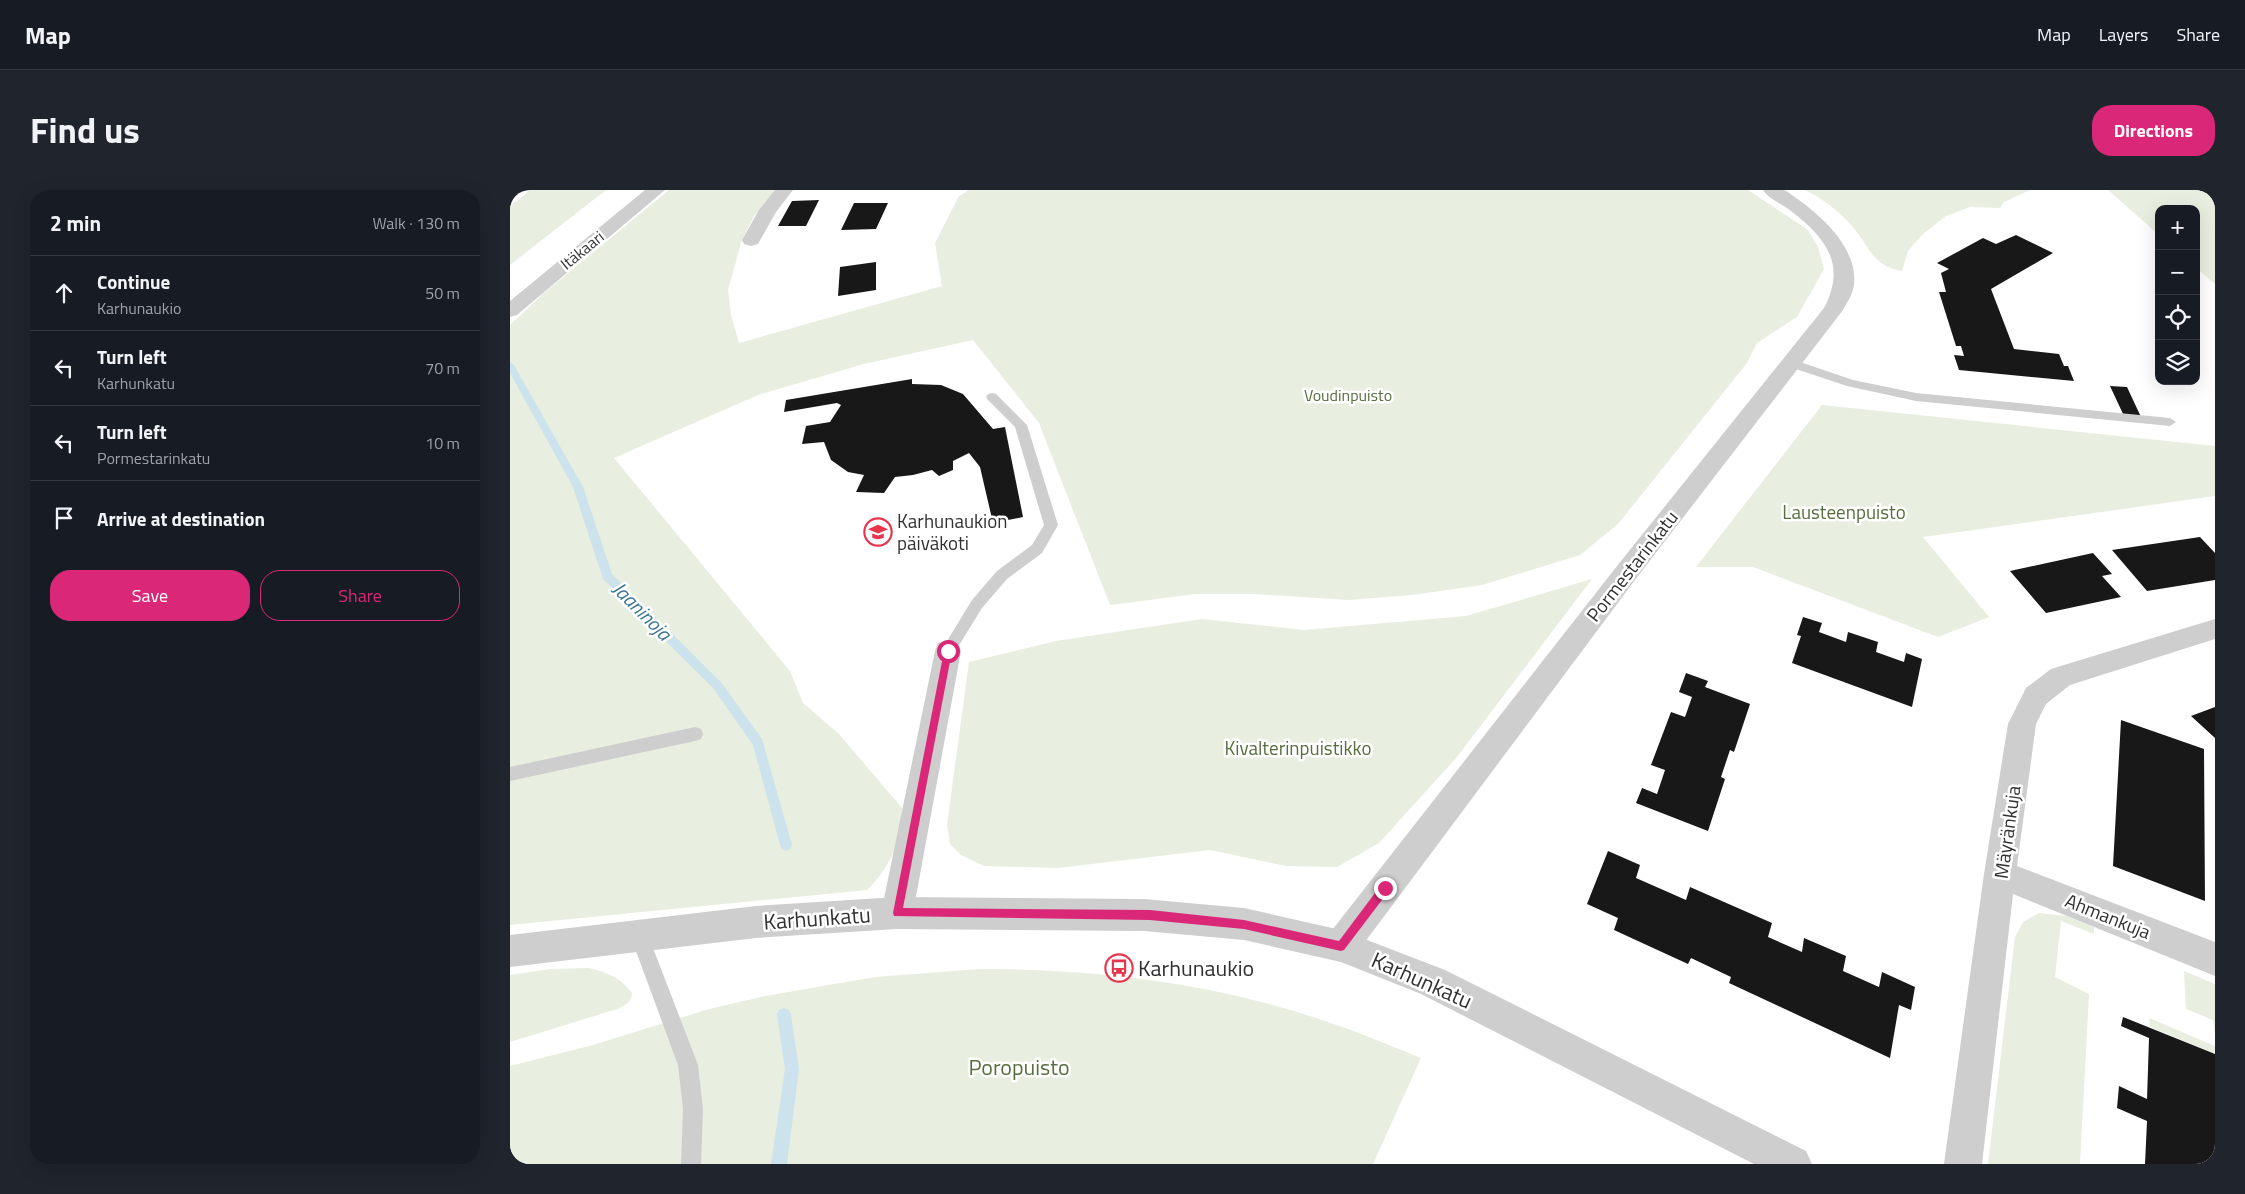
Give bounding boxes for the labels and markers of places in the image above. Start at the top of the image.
place label: Karhunaukion päiväkoti [897,506,1008,557]
school or university icon: Karhunaukion päiväkoti [863,517,893,547]
place label: Karhunaukio [1138,951,1254,985]
bus stop icon: Karhunaukio [1104,953,1134,983]

